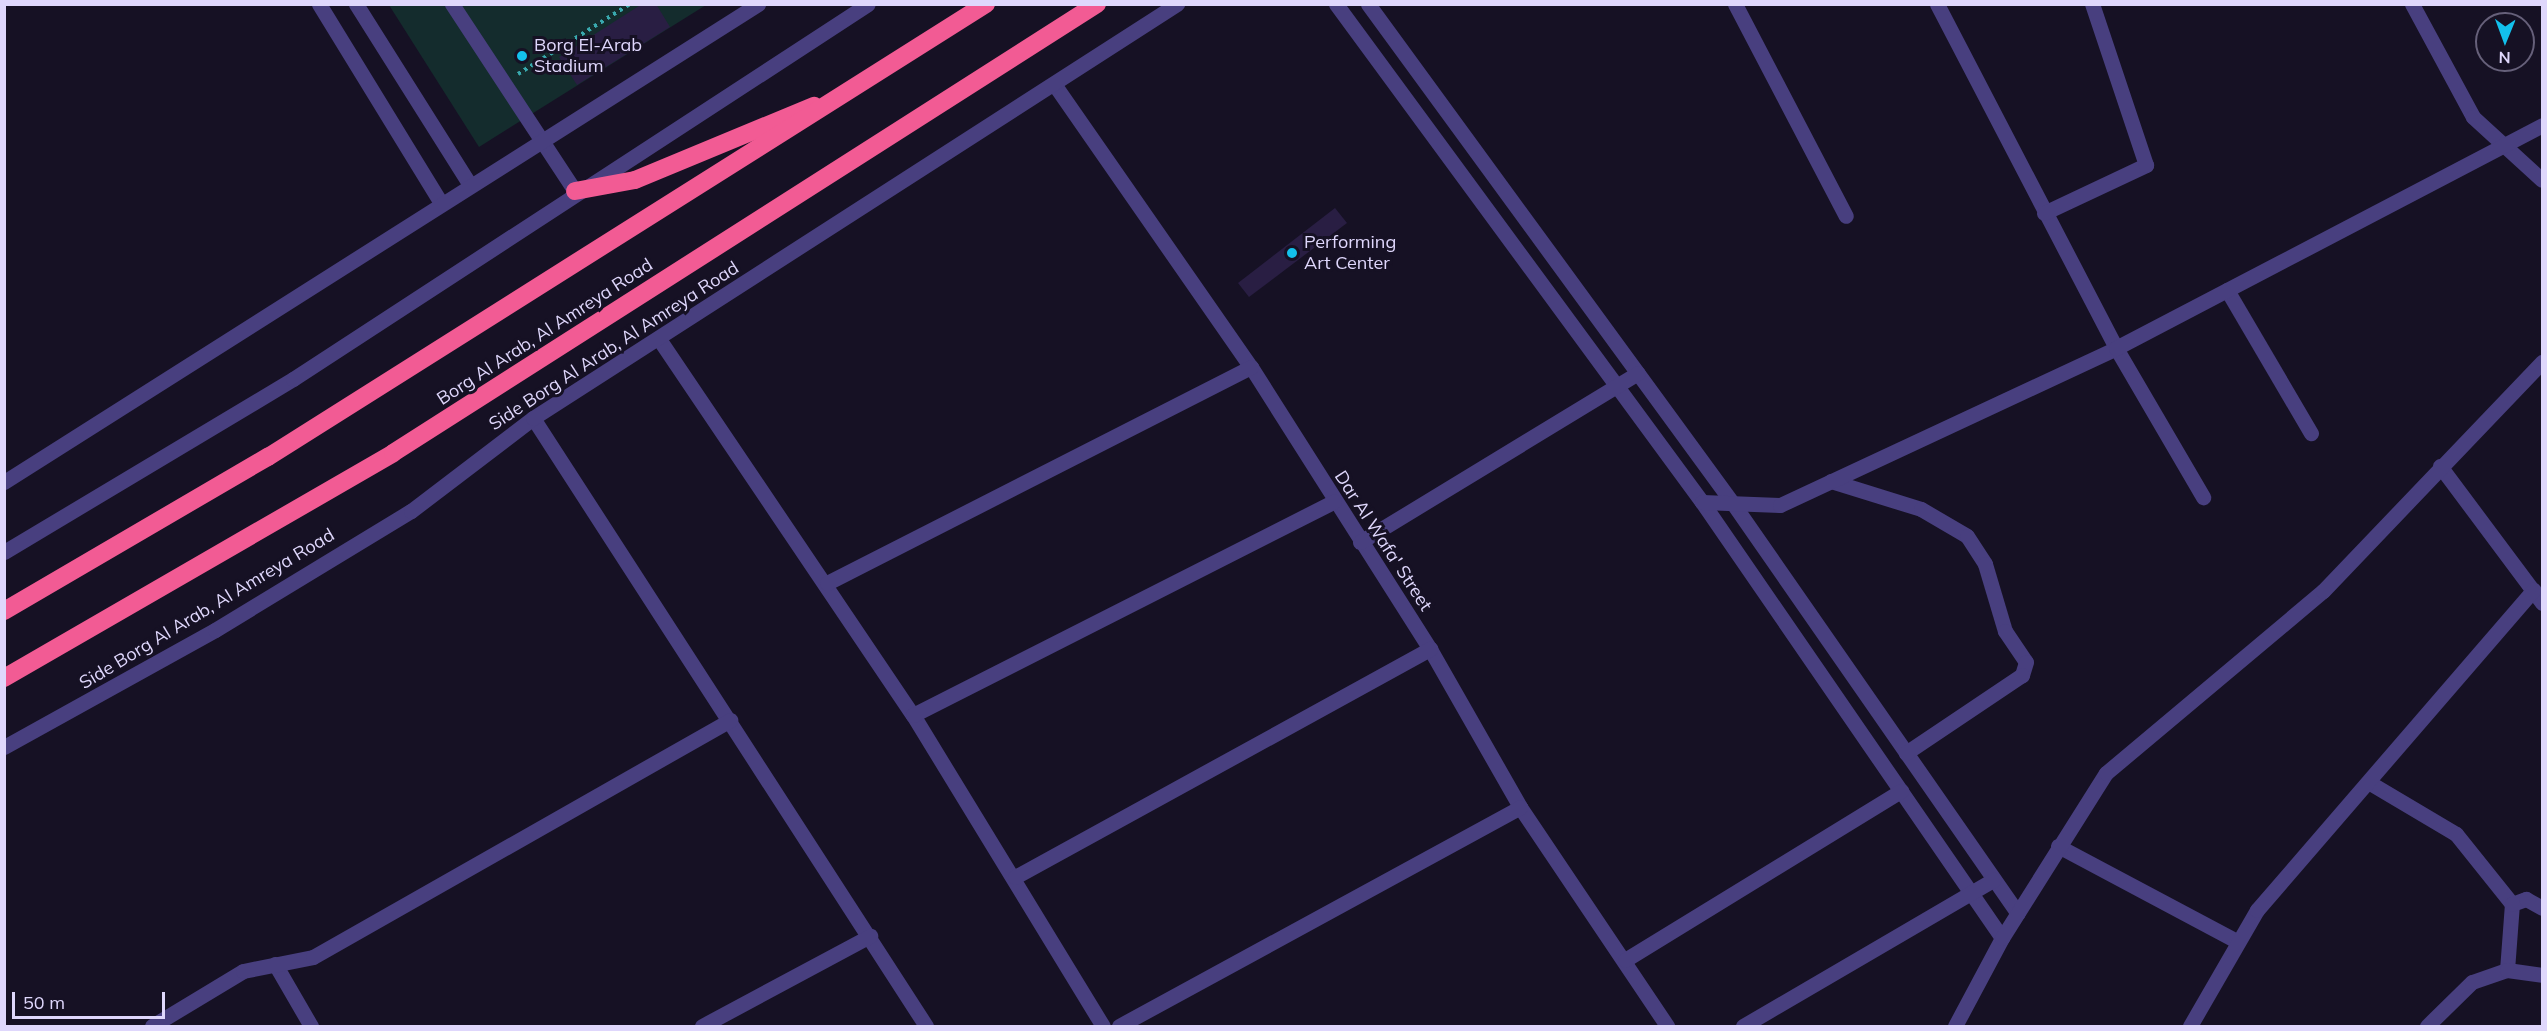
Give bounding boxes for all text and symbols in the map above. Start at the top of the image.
north arrow [2475,12,2535,72]
place label: Borg El-Arab Stadium [534,35,642,78]
text: N [2499,48,2511,68]
marker: Borg El-Arab Stadium [515,49,529,63]
place label: Performing Art Center [1304,232,1396,274]
marker: Performing Art Center [1285,246,1299,260]
street label: Borg Al Arab, Al Amreya Road [433,254,657,410]
street label: Side Borg Al Arab, Al Amreya Road [485,257,743,435]
street label: Dar Al Wafa' Street [1330,467,1436,615]
street label: Side Borg Al Arab, Al Amreya Road [76,524,338,694]
scale bar [15,980,168,1018]
text: 50 m [23,991,65,1014]

